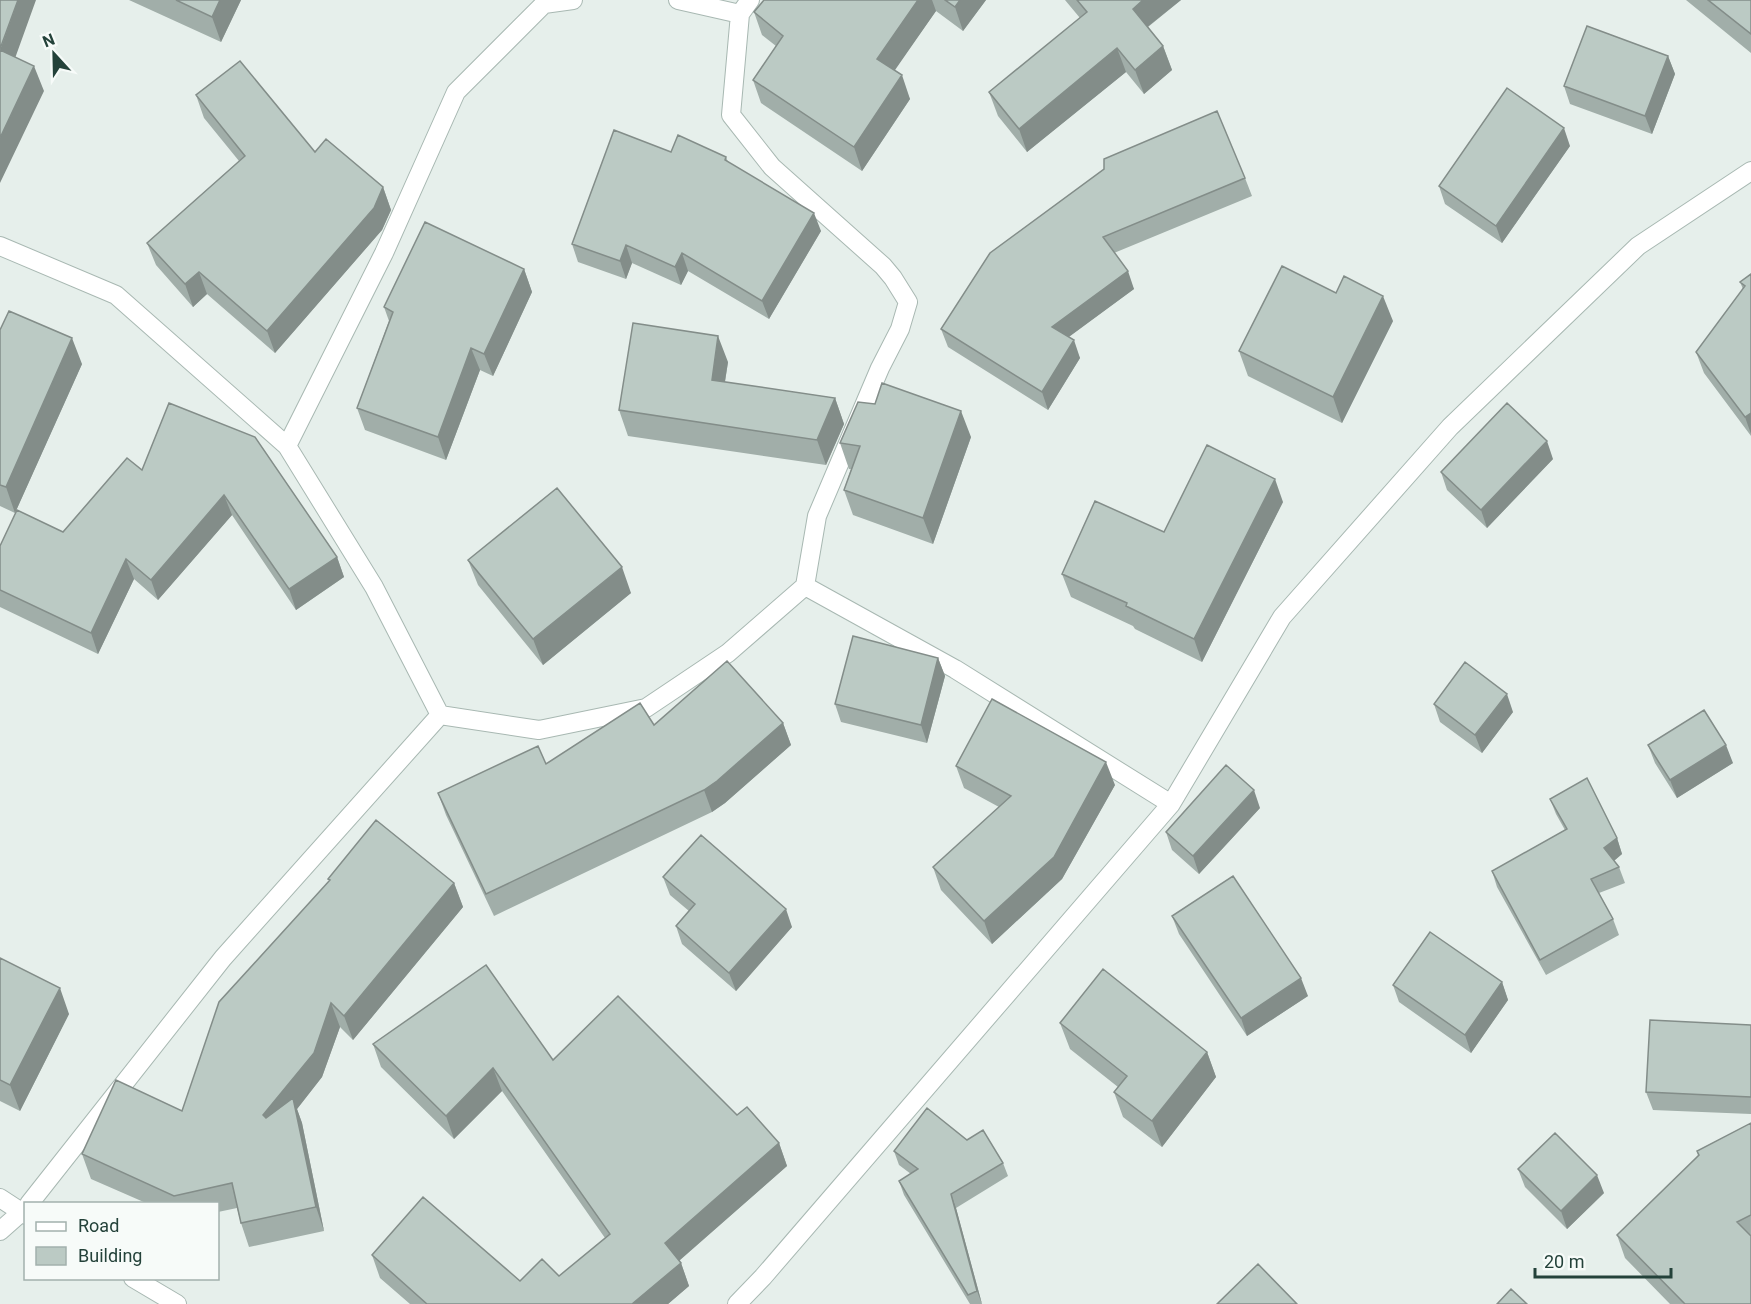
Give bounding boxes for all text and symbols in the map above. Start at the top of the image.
north arrow [24,24,84,84]
text: N [40,30,57,51]
legend [24,1202,219,1280]
text: Road [78,1215,119,1236]
scale bar [1535,1241,1672,1279]
text: Building [78,1245,142,1266]
text: 20 m [1544,1251,1584,1272]

